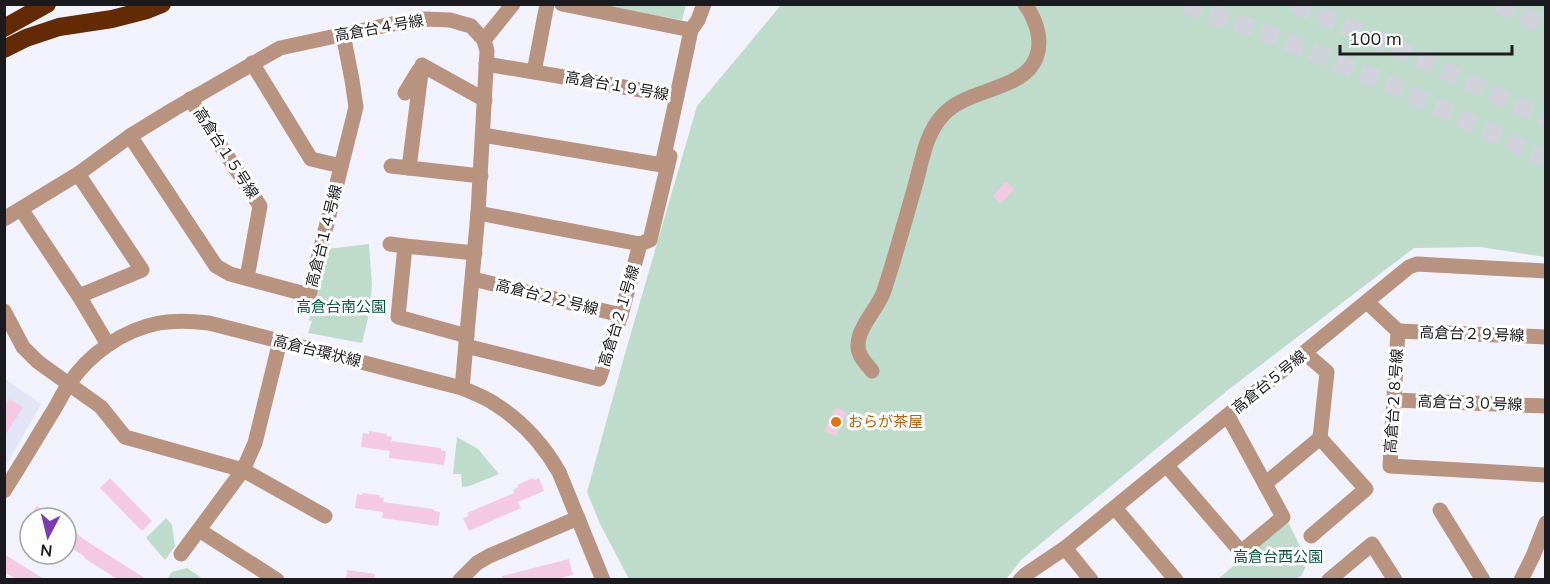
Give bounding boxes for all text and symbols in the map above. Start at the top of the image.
street label: 高倉台４号線 [333,10,425,45]
scale bar [1340,18,1512,56]
text: 100 m [1349,27,1402,50]
street label: 高倉台１９号線 [564,67,670,104]
street label: 高倉台１５号線 [190,104,263,202]
street label: 高倉台１４号線 [302,183,345,289]
street label: 高倉台２１号線 [594,263,643,369]
street label: 高倉台２２号線 [494,275,600,318]
park label: 高倉台南公園 [296,297,386,316]
street label: 高倉台２９号線 [1419,322,1525,345]
street label: 高倉台環状線 [271,330,363,371]
street label: 高倉台５号線 [1228,346,1310,417]
street label: 高倉台２８号線 [1380,348,1407,454]
street label: 高倉台３０号線 [1417,391,1523,414]
place label: おらが茶屋 [848,412,923,431]
marker: おらが茶屋 [829,415,843,429]
north arrow [18,506,78,566]
text: N [39,540,53,562]
park label: 高倉台西公園 [1233,547,1323,566]

